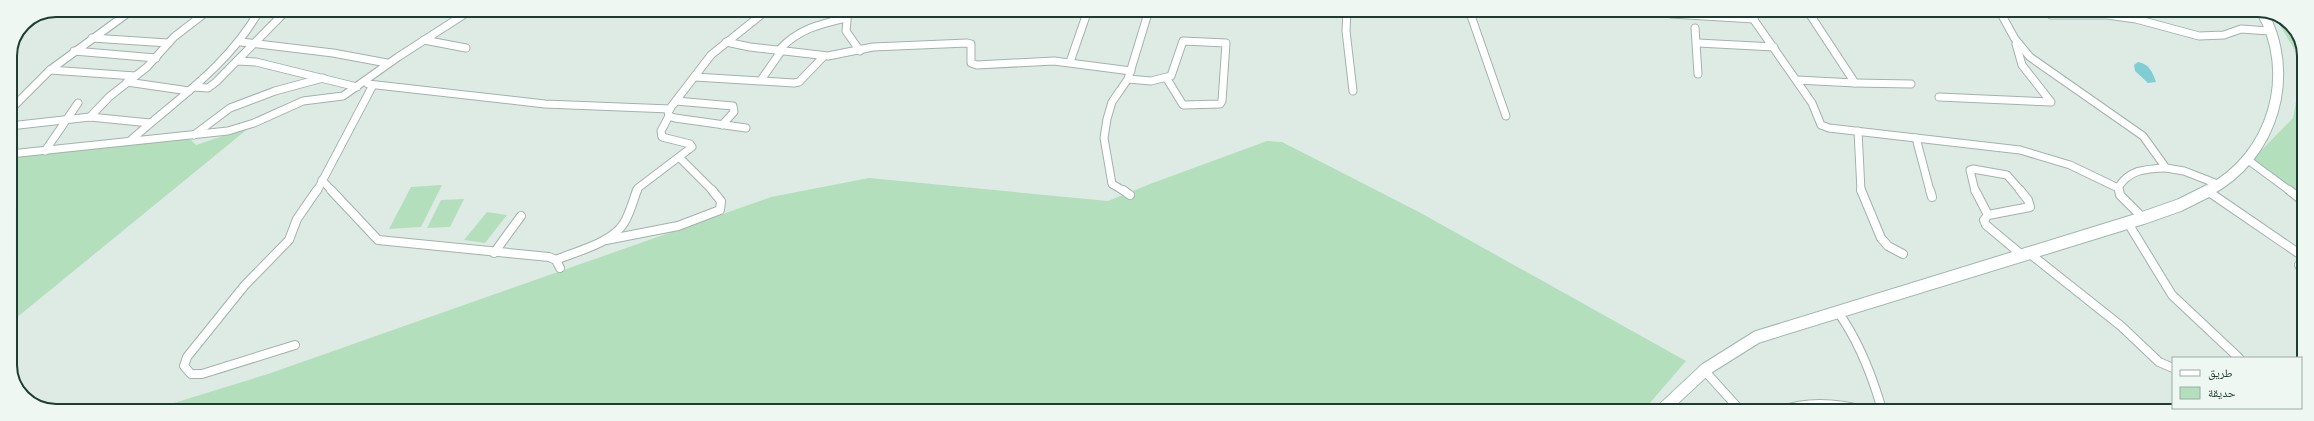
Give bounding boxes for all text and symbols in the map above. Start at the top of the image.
legend [2172,357,2302,409]
text: طريق [2208,365,2233,380]
text: حديقة [2208,385,2236,400]

